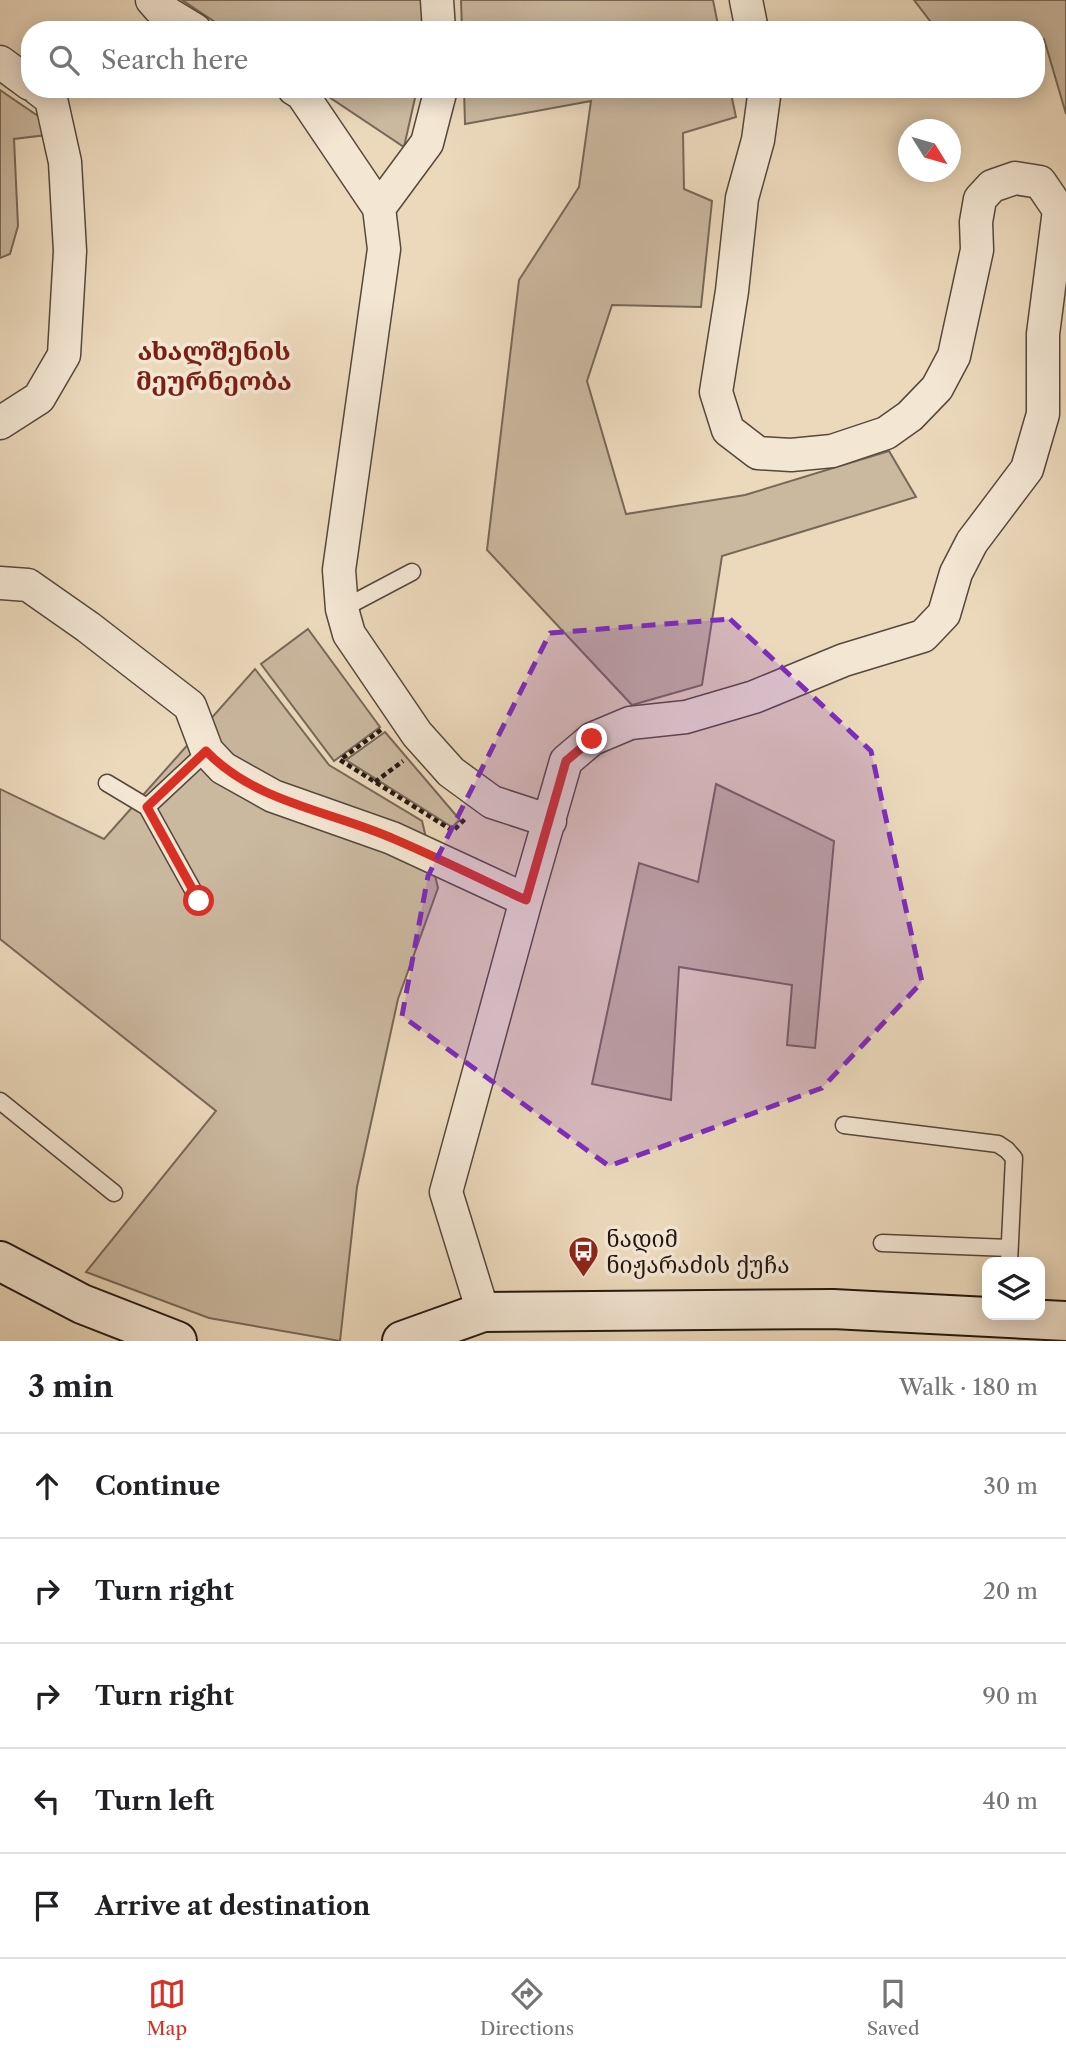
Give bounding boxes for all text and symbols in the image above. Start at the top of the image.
search box [21,21,1045,98]
icon: search [45,41,83,79]
text: Search here [101,44,248,76]
north arrow [898,119,961,182]
district label: ახალშენის მეურნეობა [136,335,292,397]
route end [576,723,607,754]
route start [183,885,214,916]
place label: ნადიმ ნიჟარაძის ქუჩა [606,1225,790,1279]
bus stop icon: ნადიმ ნიჟარაძის ქუჩა [566,1235,600,1279]
map controls [982,1257,1045,1320]
button: layers [982,1257,1045,1320]
text: 3 min [28,1368,114,1405]
text: Walk · 180 m [899,1373,1038,1401]
icon: ahead [28,1467,66,1505]
text: Continue [95,1470,220,1502]
text: 30 m [983,1472,1038,1500]
icon: right [28,1572,66,1610]
text: Turn right [95,1575,234,1607]
text: 20 m [983,1577,1038,1605]
icon: right [28,1677,66,1715]
text: Turn right [95,1680,234,1712]
text: 90 m [982,1682,1038,1710]
icon: left [28,1782,66,1820]
text: Turn left [95,1785,214,1817]
text: 40 m [983,1787,1038,1815]
icon: arrive [28,1887,66,1925]
text: Arrive at destination [95,1890,370,1922]
tab: Map [146,1975,187,2040]
tab: Directions [480,1975,574,2040]
tab: Saved [867,1975,920,2040]

